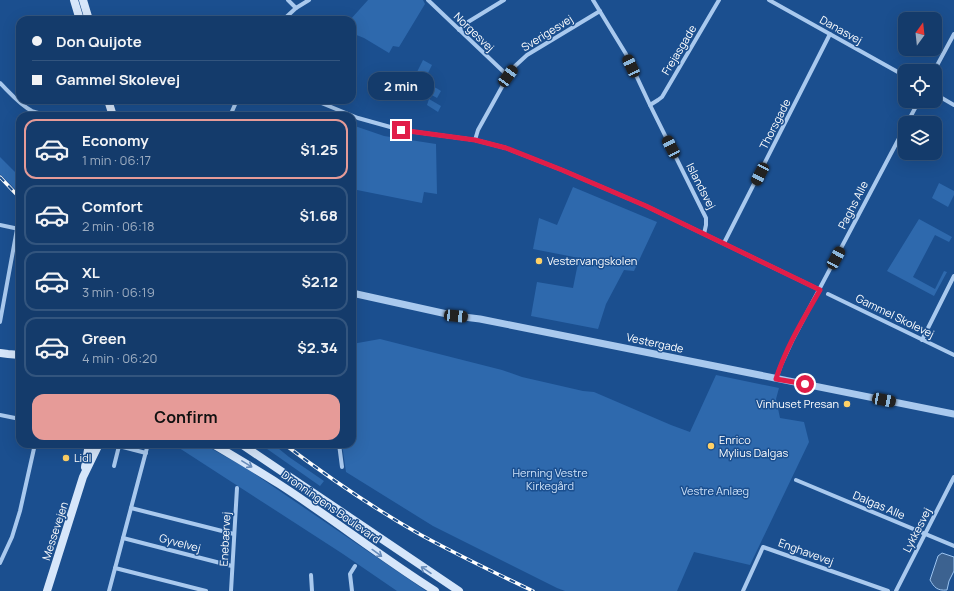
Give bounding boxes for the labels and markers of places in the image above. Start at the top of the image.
place label: Vestervangskolen [547,253,637,268]
marker: Vestervangskolen [534,256,544,266]
place label: Vinhuset Presan [756,396,839,411]
marker: Vinhuset Presan [842,399,852,409]
place label: Enrico Mylius Dalgas [719,432,788,460]
marker: Enrico Mylius Dalgas [706,441,716,451]
place label: Lidl [74,450,91,465]
marker: Lidl [61,453,71,463]

